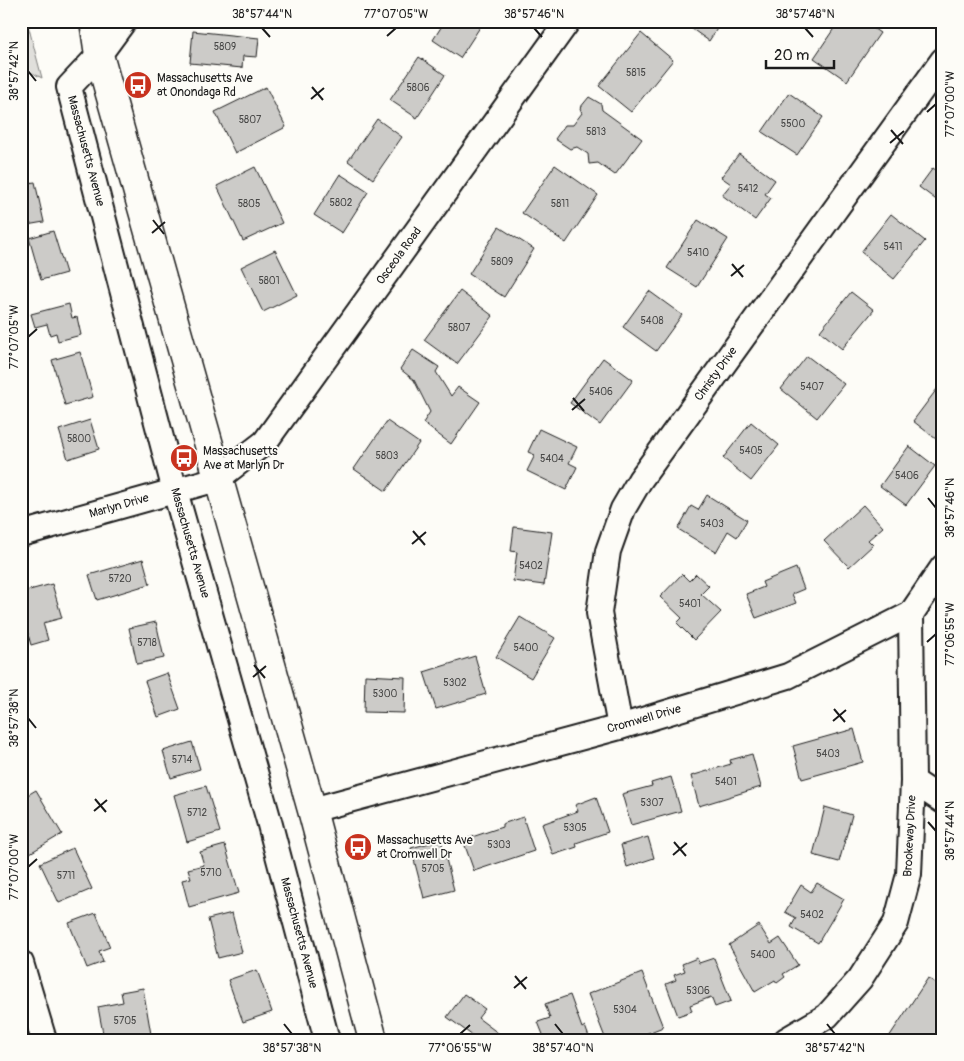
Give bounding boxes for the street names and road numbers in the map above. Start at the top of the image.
street label: Massachusetts Avenue [64,94,108,208]
street label: Osceola Road [373,224,425,288]
street label: Christy Drive [691,344,741,404]
street label: Massachusetts Avenue [167,486,213,600]
street label: Marlyn Drive [87,490,151,522]
street label: Cromwell Drive [605,701,683,737]
street label: Brookeway Drive [900,795,920,877]
street label: Massachusetts Avenue [277,876,321,990]

